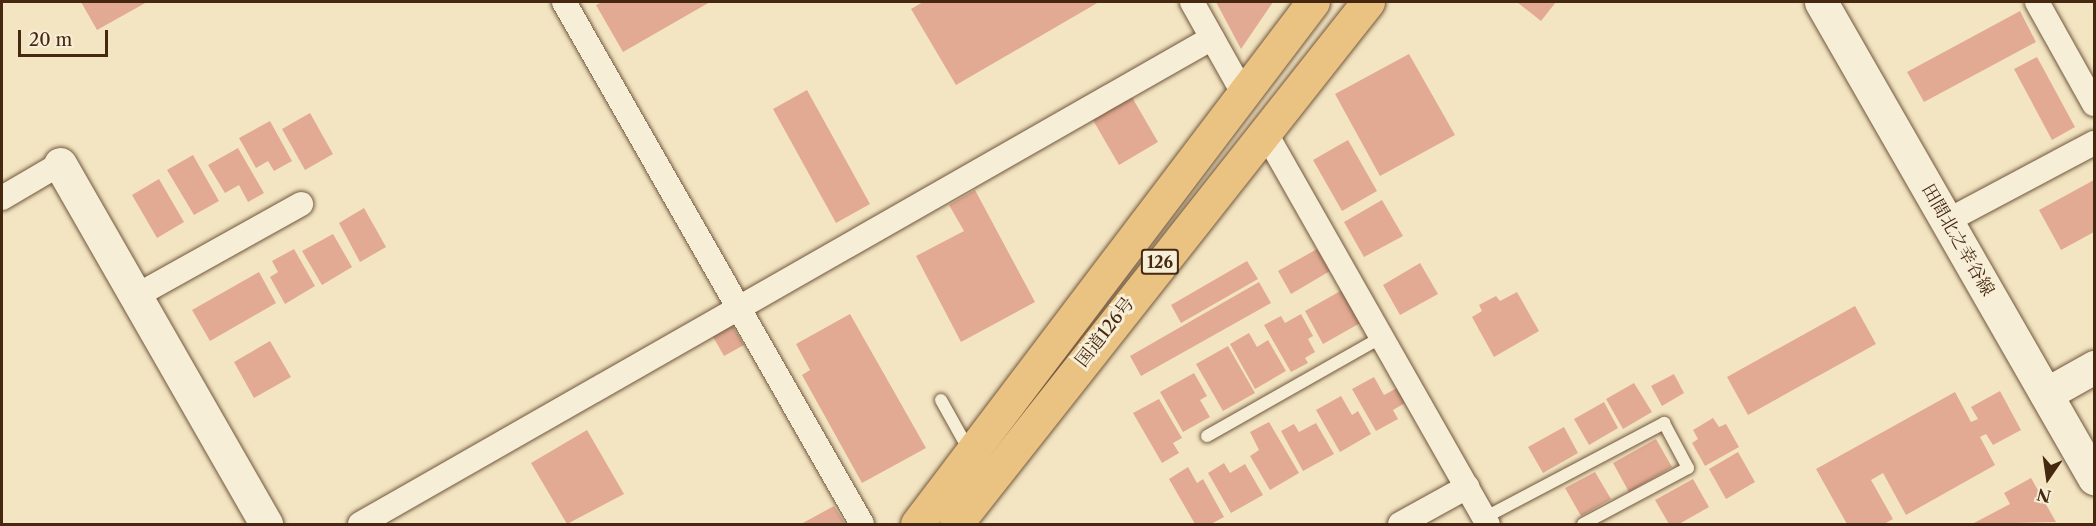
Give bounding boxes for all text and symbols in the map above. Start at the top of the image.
scale bar [21,18,111,56]
text: 20 m [29,29,72,51]
street label: 田間北之幸谷線 [1917,180,1999,300]
road number: 126 [1140,249,1180,275]
street label: 国道126号 [1071,293,1139,371]
north arrow [2018,448,2078,508]
text: N [2035,484,2053,507]

